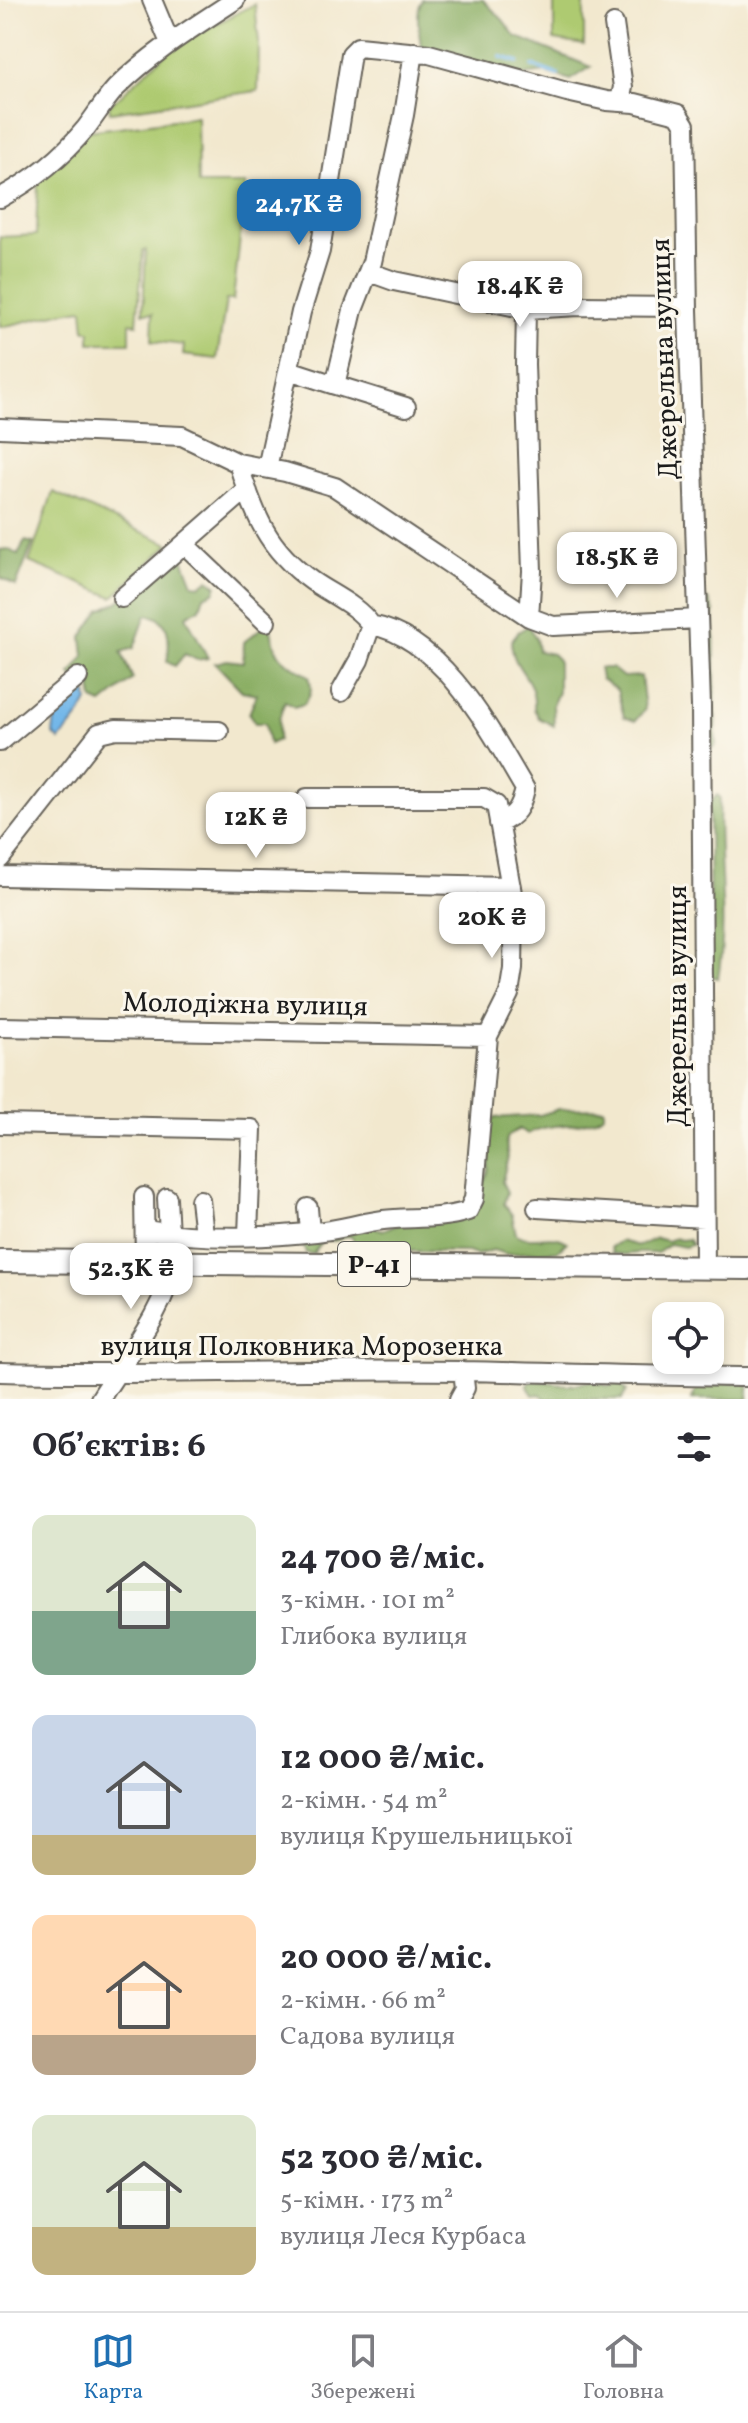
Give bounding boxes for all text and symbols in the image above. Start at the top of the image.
pin: 24.7K ₴ [225,179,373,247]
text: 24.7K ₴ [255,187,343,223]
street label: Джерельна вулиця [642,237,689,480]
pin: 18.4K ₴ [446,261,594,329]
text: 18.4K ₴ [476,269,564,305]
pin: 18.5K ₴ [543,532,691,600]
text: 18.5K ₴ [575,540,659,576]
pin: 12K ₴ [200,792,312,860]
text: 12K ₴ [224,800,288,836]
street label: Джерельна вулиця [659,885,698,1127]
pin: 20K ₴ [436,892,548,960]
text: 20K ₴ [457,900,527,936]
street label: Молодіжна вулиця [122,984,368,1027]
road number: Р-41 [338,1242,410,1286]
pin: 52.3K ₴ [57,1243,205,1311]
text: 52.3K ₴ [88,1251,174,1287]
map controls [652,1302,724,1374]
button: locate [652,1302,724,1374]
street label: вулиця Полковника Морозенка [100,1328,504,1367]
text: Об’єктів: 6 [32,1424,206,1471]
icon: filters [672,1425,716,1469]
text: 24 700 ₴/міс. [280,1536,485,1583]
icon: home [96,1547,192,1643]
text: 3-кімн. · 101 m² [280,1583,455,1619]
text: Глибока вулиця [280,1619,467,1655]
text: 12 000 ₴/міс. [280,1736,485,1783]
icon: home [96,1747,192,1843]
text: 2-кімн. · 54 m² [280,1783,448,1819]
text: вулиця Крушельницької [280,1819,573,1855]
text: 20 000 ₴/міс. [280,1936,492,1983]
icon: home [96,1947,192,2043]
text: 2-кімн. · 66 m² [280,1983,446,2019]
text: Садова вулиця [280,2019,455,2055]
text: 52 300 ₴/міс. [280,2136,483,2183]
icon: home [96,2147,192,2243]
text: 5-кімн. · 173 m² [280,2183,453,2219]
text: вулиця Леся Курбаса [280,2219,527,2255]
tab: Карта [84,2329,143,2408]
tab: Збережені [310,2329,416,2408]
tab: Головна [583,2329,664,2408]

